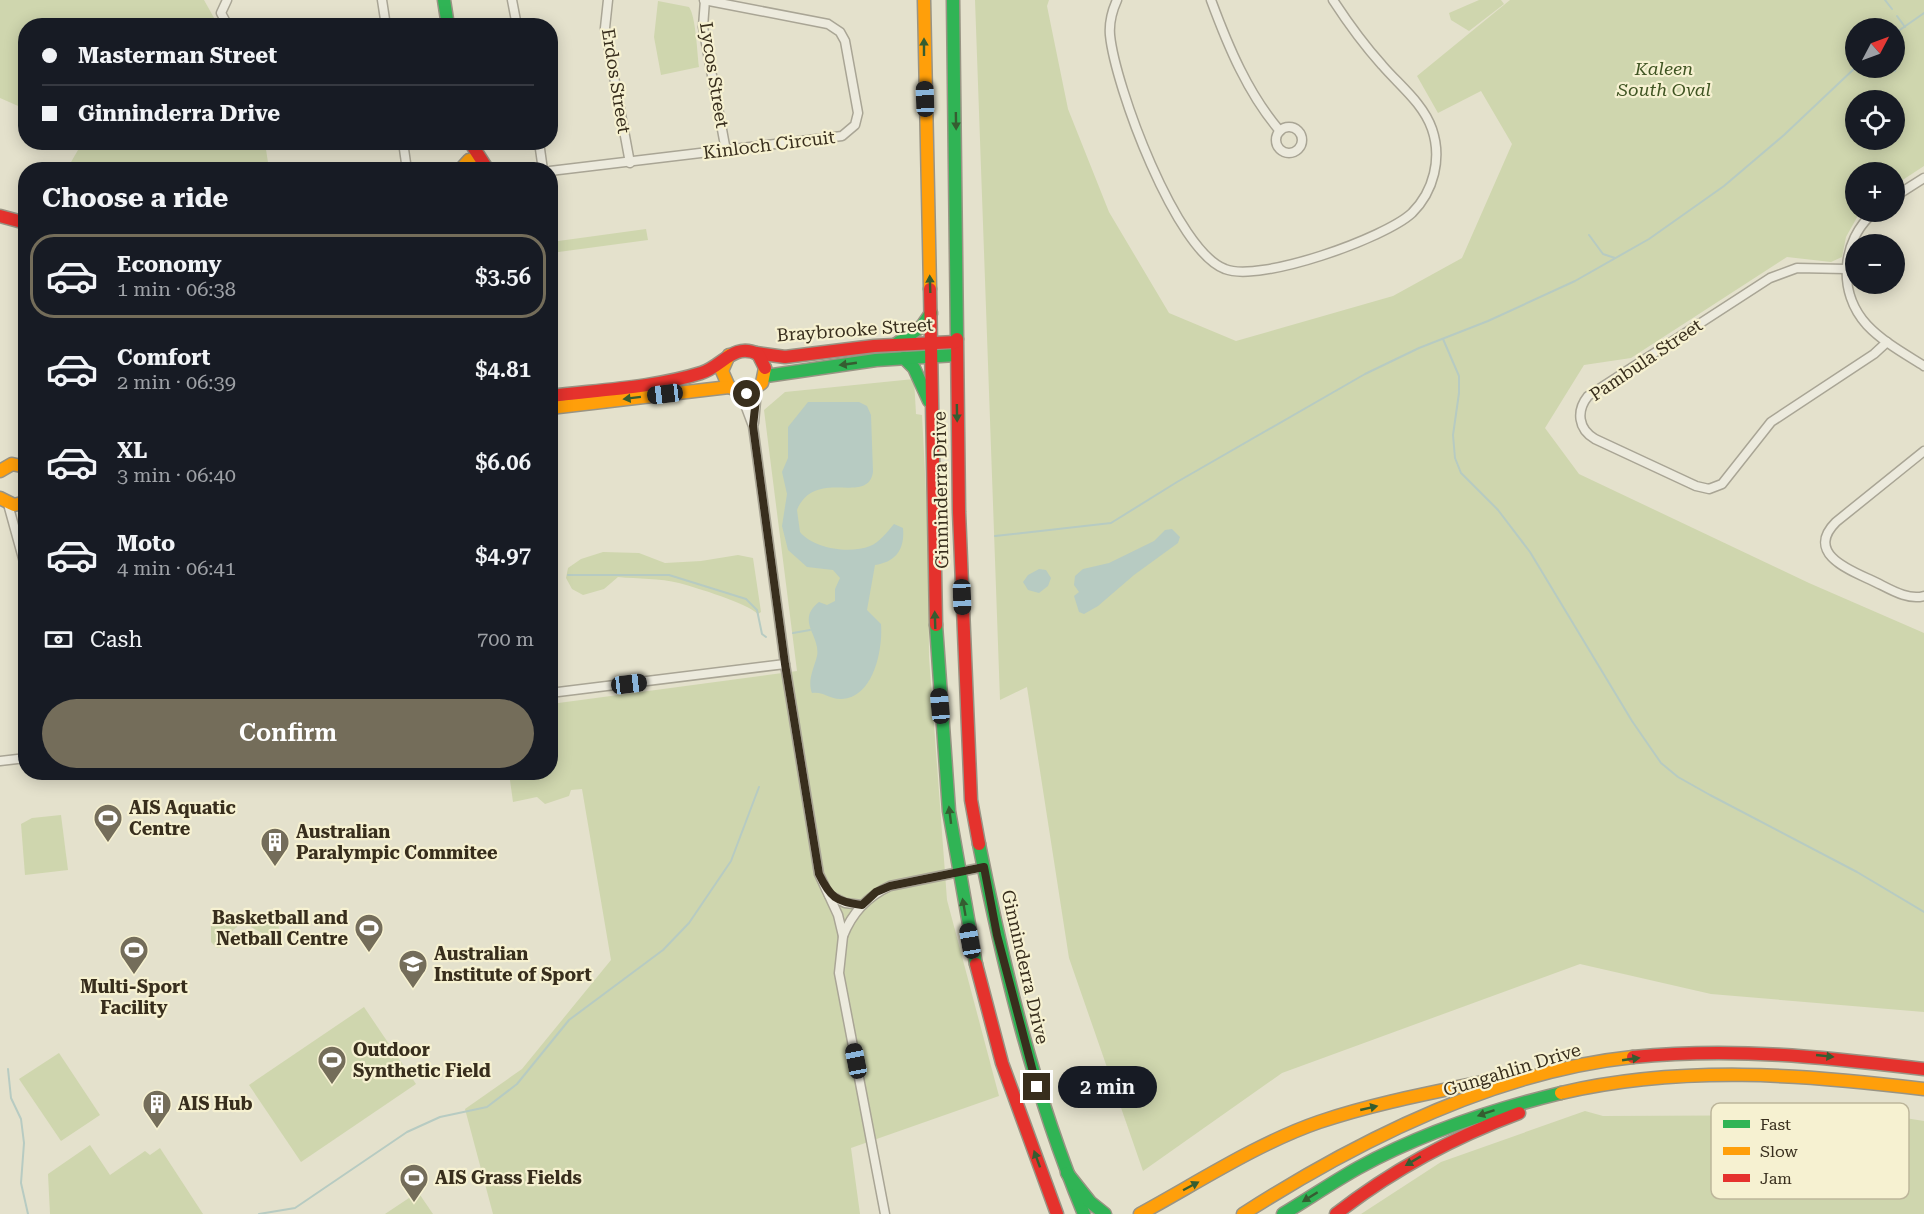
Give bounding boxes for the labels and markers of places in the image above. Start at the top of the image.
place label: AIS Aquatic Centre [129,797,236,839]
sports icon: AIS Aquatic Centre [92,802,124,844]
place label: Australian Paralympic Commitee [296,821,498,863]
building icon: Australian Paralympic Commitee [259,826,291,868]
place label: Basketball and Netball Centre [212,907,348,949]
sports icon: Basketball and Netball Centre [353,912,385,954]
sports icon: Multi-Sport Facility [118,934,150,976]
place label: Australian Institute of Sport [434,943,592,985]
school or university icon: Australian Institute of Sport [397,948,429,990]
place label: Multi-Sport Facility [80,976,188,1018]
place label: Outdoor Synthetic Field [353,1039,491,1081]
sports icon: Outdoor Synthetic Field [316,1044,348,1086]
building icon: AIS Hub [141,1088,173,1130]
place label: AIS Hub [178,1093,253,1114]
sports icon: AIS Grass Fields [398,1162,430,1204]
place label: AIS Grass Fields [435,1167,582,1188]

